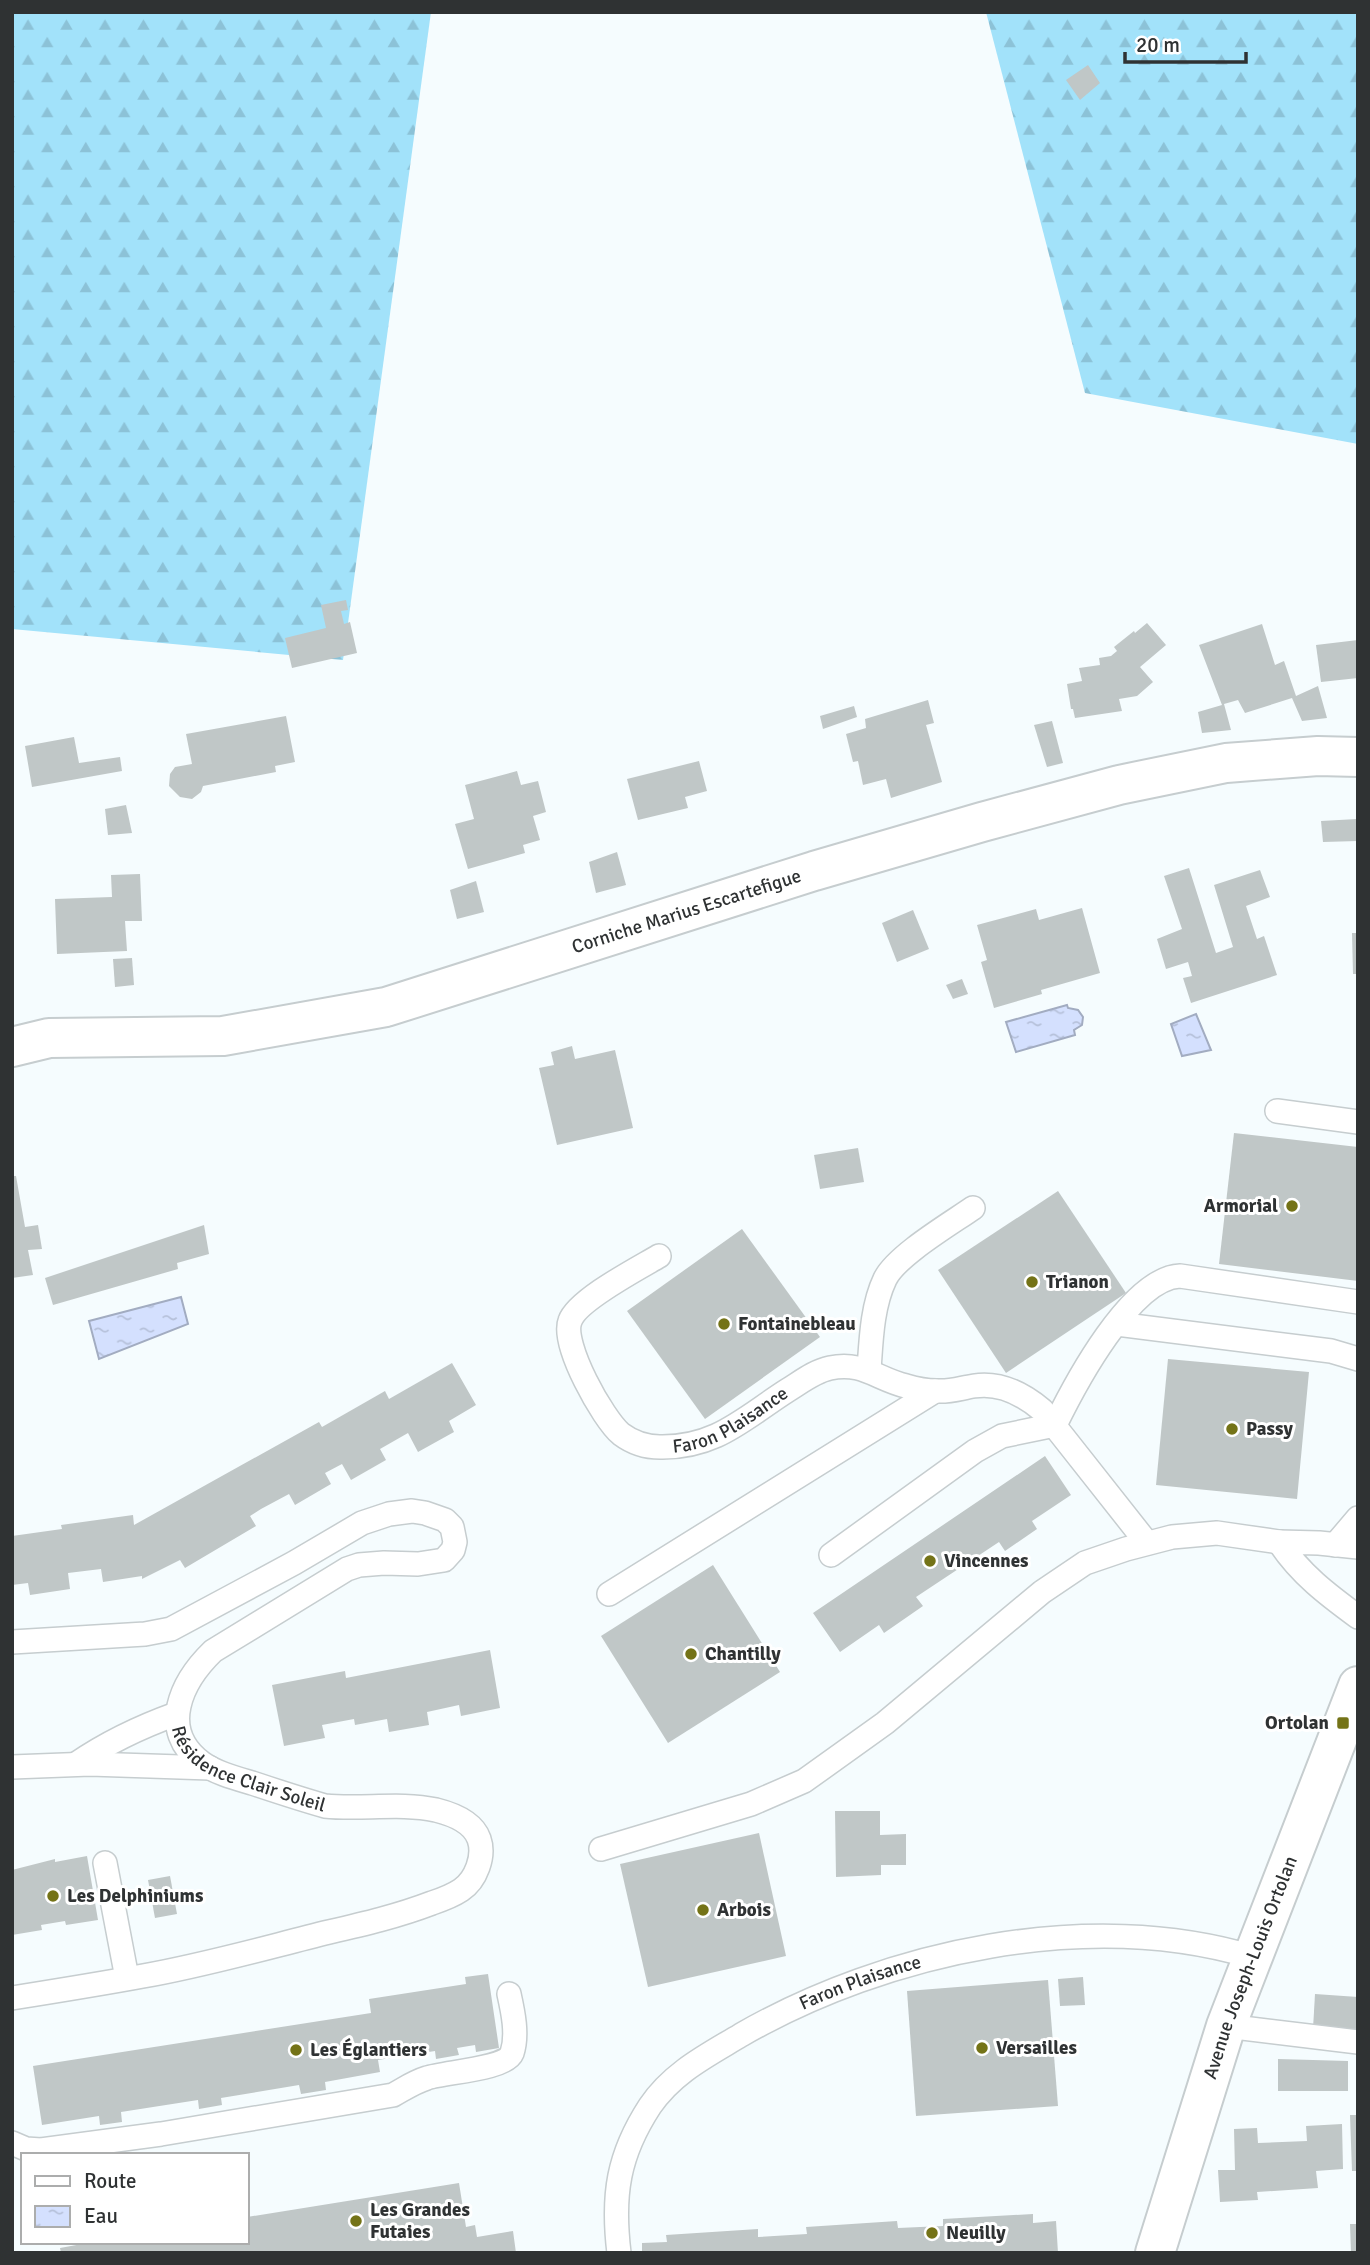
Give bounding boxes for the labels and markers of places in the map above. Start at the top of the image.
place label: Armorial [1204,1194,1278,1218]
marker: Armorial [1284,1198,1300,1214]
place label: Trianon [1046,1270,1109,1294]
marker: Trianon [1024,1274,1040,1290]
place label: Fontainebleau [738,1312,856,1336]
marker: Fontainebleau [716,1316,732,1332]
place label: Passy [1246,1417,1293,1441]
marker: Passy [1224,1421,1240,1437]
place label: Vincennes [944,1549,1029,1573]
marker: Vincennes [922,1553,938,1569]
place label: Chantilly [705,1642,781,1666]
marker: Chantilly [683,1646,699,1662]
place label: Ortolan [1265,1711,1329,1735]
marker: Ortolan [1335,1715,1351,1731]
place label: Les Delphiniums [67,1884,203,1908]
marker: Les Delphiniums [45,1888,61,1904]
place label: Arbois [717,1898,771,1922]
marker: Arbois [695,1902,711,1918]
place label: Versailles [996,2036,1077,2060]
place label: Les Églantiers [310,2038,427,2062]
marker: Versailles [974,2040,990,2056]
marker: Les Églantiers [288,2042,304,2058]
place label: Les Grandes Futaies [370,2198,470,2244]
marker: Les Grandes Futaies [348,2213,364,2229]
place label: Neuilly [946,2221,1006,2245]
marker: Neuilly [924,2225,940,2241]

